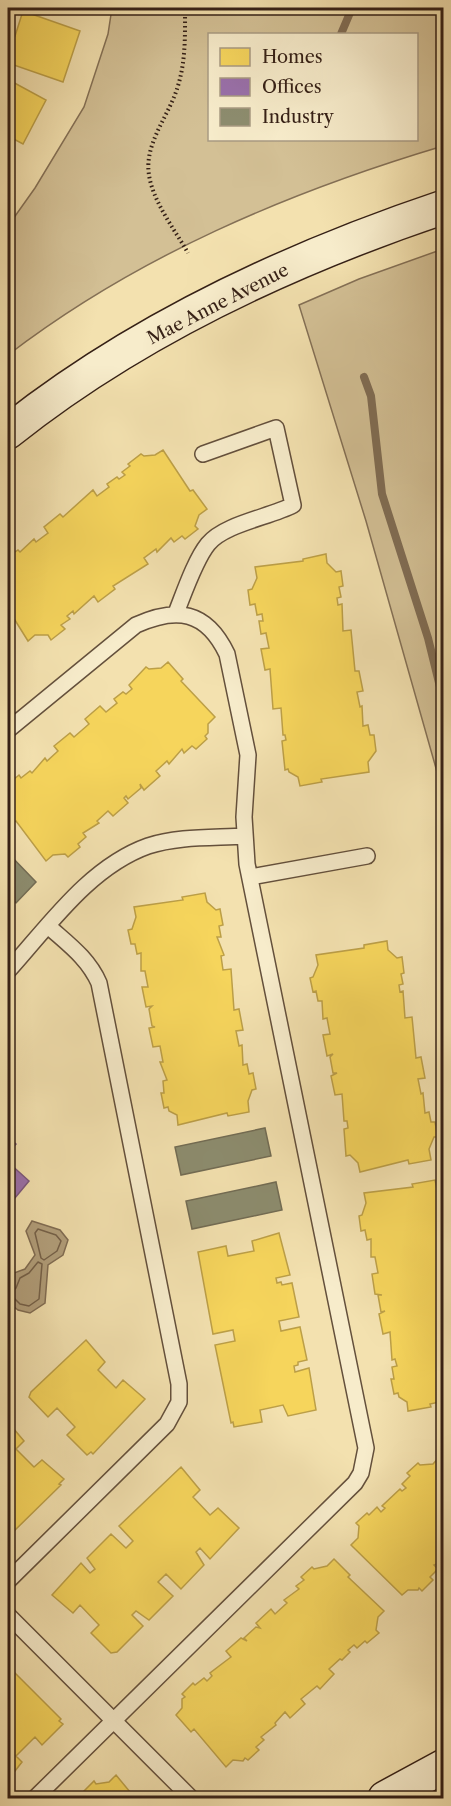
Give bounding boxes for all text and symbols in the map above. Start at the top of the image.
legend [208,33,418,141]
text: Homes [262,46,323,68]
text: Offices [262,76,322,98]
text: Industry [262,106,335,128]
street label: Mae Anne Avenue [144,259,292,349]

